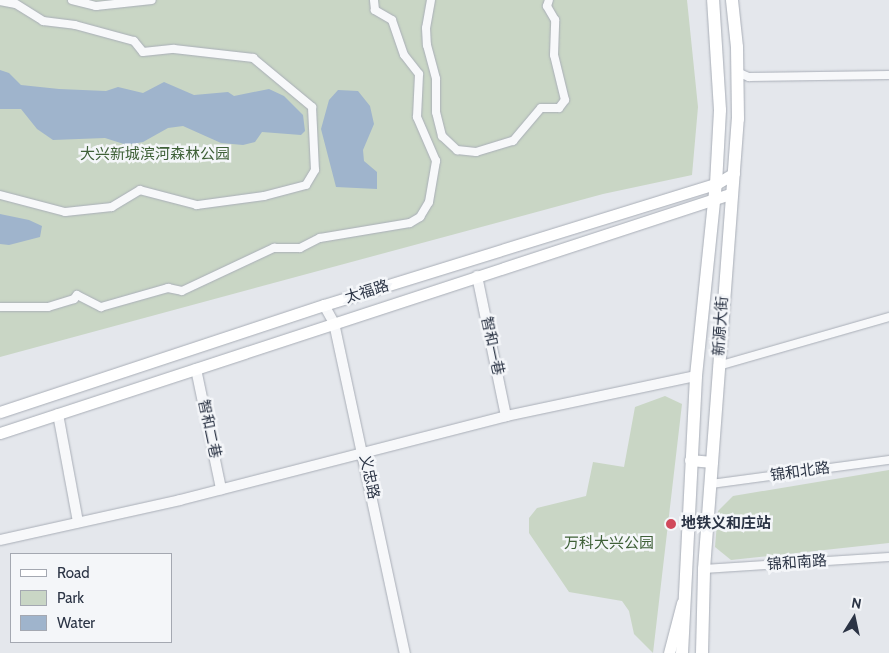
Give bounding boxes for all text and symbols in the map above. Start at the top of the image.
park label: 大兴新城滨河森林公园 [80,146,230,164]
street label: 太福路 [343,277,391,307]
street label: 新源大街 [710,295,732,357]
street label: 智和一巷 [477,315,507,377]
street label: 智和二巷 [194,398,224,460]
street label: 义忠路 [356,453,382,501]
street label: 锦和北路 [769,459,831,485]
place label: 地铁义和庄站 [681,515,771,533]
marker: 地铁义和庄站 [665,518,677,530]
park label: 万科大兴公园 [564,535,654,553]
street label: 锦和南路 [766,552,828,574]
legend [10,553,172,643]
text: Road [57,564,90,582]
text: Park [57,589,84,607]
north arrow [829,593,879,643]
text: N [850,594,863,613]
text: Water [57,614,95,632]

